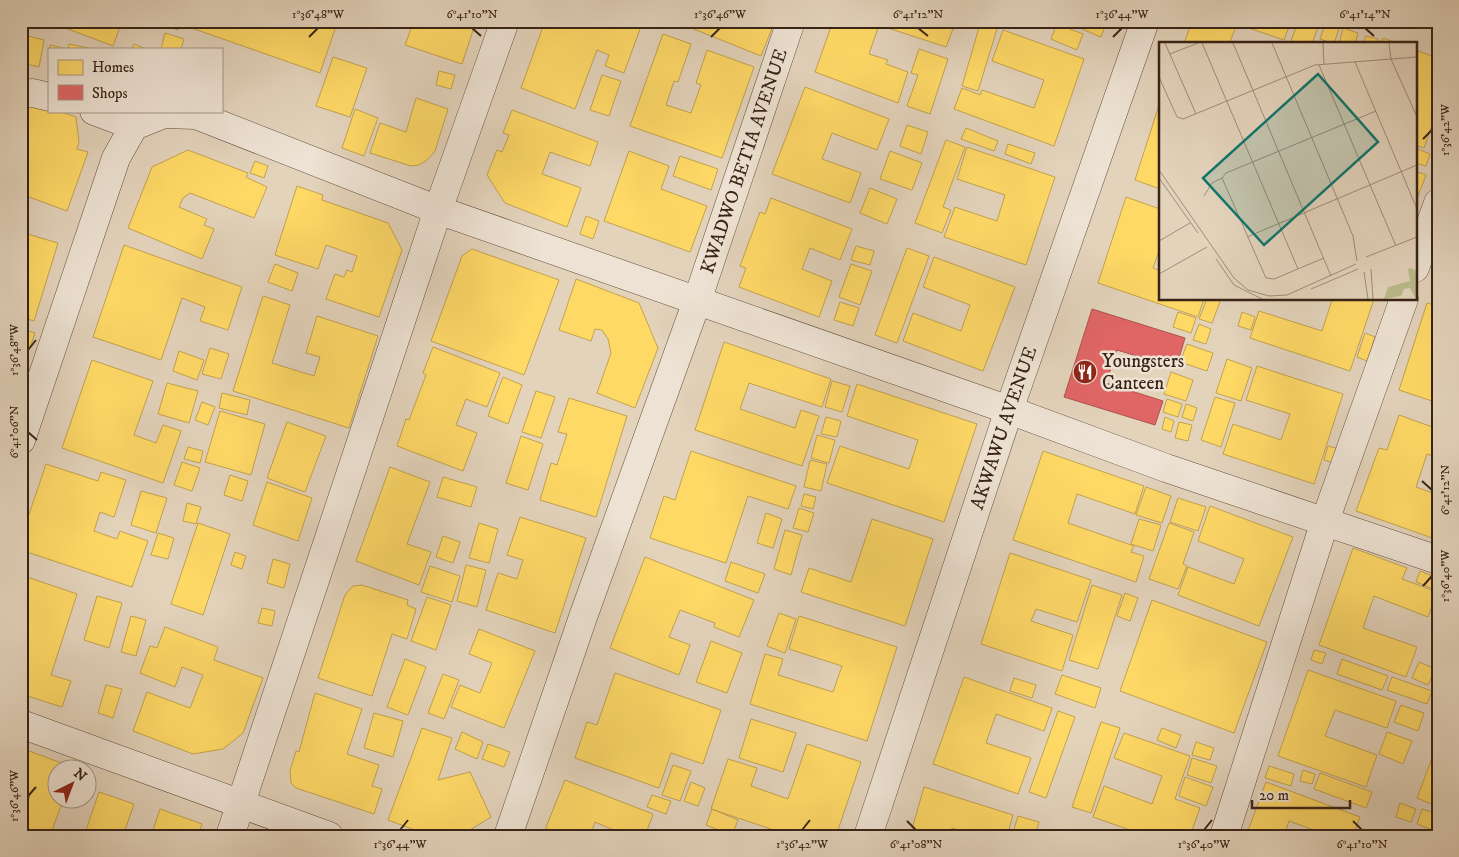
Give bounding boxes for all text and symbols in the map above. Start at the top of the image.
text: 1°36'48"W [292,7,345,22]
text: 6°41'10"N [446,7,498,22]
text: 1°36'46"W [694,7,747,22]
text: 6°41'12"N [893,7,943,22]
text: 1°36'44"W [1096,7,1149,22]
text: 6°41'14"N [1339,7,1391,22]
inset map [1159,42,1416,300]
street label: KWADWO BETIA AVENUE [696,46,792,276]
legend [48,48,222,112]
text: Homes [92,58,134,77]
text: Shops [92,84,128,103]
text: 1°36'42"W [1438,103,1453,156]
text: 1°36'48"W [7,323,22,376]
street label: AKWAWU AVENUE [965,343,1042,512]
place label: Youngsters Canteen [1102,350,1184,395]
restaurant icon: Youngsters Canteen [1072,359,1098,385]
text: 6°41'06"N [7,405,22,458]
text: 6°41'12"N [1438,465,1453,515]
text: 1°36'40"W [1438,549,1453,602]
north arrow [48,760,98,810]
text: N [70,765,91,786]
text: 1°36'46"W [7,769,22,822]
scale bar [1252,777,1349,809]
text: 20 m [1259,786,1289,805]
text: 1°36'44"W [374,837,427,852]
text: 1°36'42"W [776,837,829,852]
text: 6°41'08"N [890,837,943,852]
text: 1°36'40"W [1178,837,1231,852]
text: 6°41'10"N [1336,837,1388,852]

